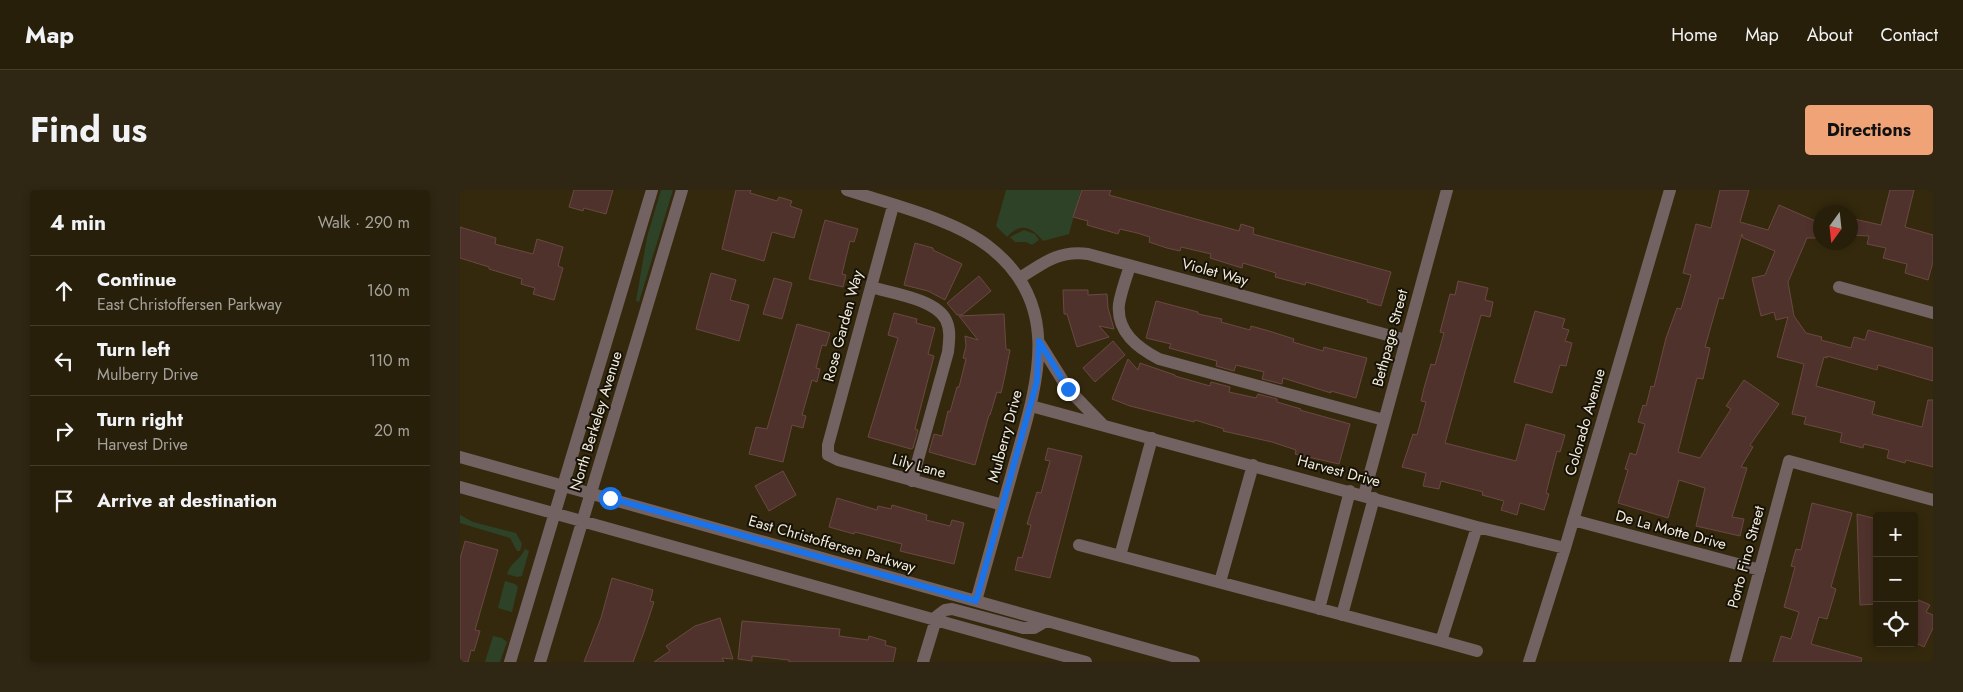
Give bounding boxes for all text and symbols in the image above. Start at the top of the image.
text: Map [25,17,74,52]
text: Home [1671,22,1717,48]
text: Map [1745,22,1779,48]
text: About [1807,22,1852,48]
text: Contact [1880,22,1938,48]
text: Find us [30,105,147,155]
button: Directions [1805,105,1933,155]
north arrow [1813,205,1858,250]
text: 4 min [50,208,106,238]
text: Walk · 290 m [318,211,410,234]
street label: Violet Way [1179,253,1251,292]
text: Continue [97,266,176,293]
street label: Rose Garden Way [818,267,869,384]
icon: ahead [50,277,78,305]
text: 160 m [367,279,410,302]
street label: Bethpage Street [1366,287,1414,389]
text: East Christoffersen Parkway [97,293,282,316]
text: Turn left [97,336,170,363]
icon: left [50,347,78,375]
street label: North Berkeley Avenue [564,348,628,494]
text: 110 m [369,349,410,372]
text: Mulberry Drive [97,363,198,386]
street label: Colorado Avenue [1559,366,1611,478]
route end [1057,378,1080,401]
street label: Mulberry Drive [982,387,1028,485]
text: Turn right [97,406,183,433]
icon: right [50,417,78,445]
text: 20 m [374,419,410,442]
text: Harvest Drive [97,433,188,456]
street label: Lily Lane [890,448,949,484]
street label: Harvest Drive [1295,449,1383,493]
icon: arrive [50,487,78,515]
text: Arrive at destination [97,487,277,514]
route start [599,487,622,510]
street label: Porto Fino Street [1722,503,1770,611]
street label: De La Motte Drive [1613,505,1729,555]
street label: East Christoffersen Parkway [746,510,919,579]
map controls [1873,512,1918,647]
button: + [1873,512,1918,557]
button: − [1873,557,1918,602]
button: locate [1873,602,1918,647]

